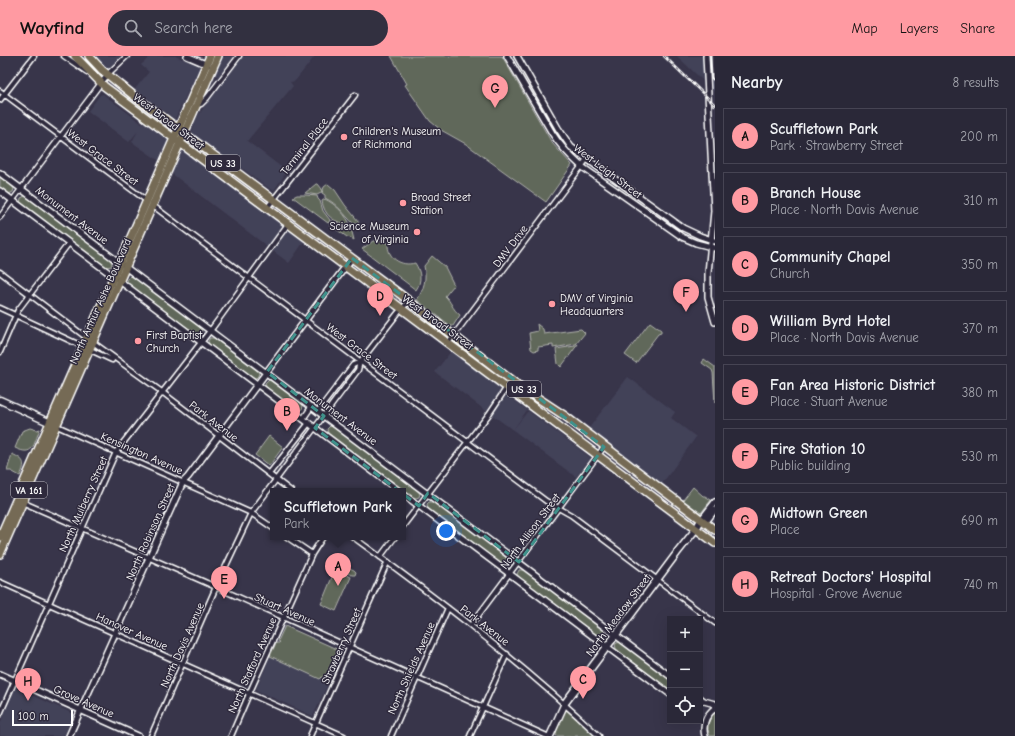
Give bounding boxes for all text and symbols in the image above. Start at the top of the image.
search box [108,10,388,46]
text: Wayfind [20,17,84,39]
icon: search [122,17,144,39]
text: Search here [154,19,233,37]
text: Map [851,20,878,37]
text: Layers [900,20,938,37]
text: Share [960,20,995,37]
text: Nearby [731,73,782,92]
pin: G [482,75,508,108]
text: 8 results [953,75,999,90]
street label: West Broad Street [131,91,207,153]
street label: Terminal Place [278,115,331,178]
text: Scuffletown Park [770,120,878,138]
place label: Children's Museum of Richmond [352,125,441,151]
street label: West Grace Street [65,126,141,189]
text: A [741,129,749,144]
text: 200 m [960,129,998,144]
marker: Children's Museum of Richmond [339,132,349,142]
text: Park · Strawberry Street [770,138,903,153]
street label: West Leigh Street [571,142,645,202]
road number: US 33 [206,155,240,171]
street label: Monument Avenue [33,184,111,247]
text: Branch House [770,184,861,202]
place label: Broad Street Station [411,191,471,217]
text: B [741,193,749,208]
text: 310 m [963,193,998,208]
marker: Broad Street Station [398,198,408,208]
text: Place · North Davis Avenue [770,202,919,217]
place label: Science Museum of Virginia [329,220,409,246]
street label: DMV Drive [490,222,531,270]
marker: Science Museum of Virginia [412,227,422,237]
street label: North Arthur Ashe Boulevard [67,236,134,366]
text: Community Chapel [770,248,891,266]
text: C [741,257,749,272]
text: 350 m [961,257,998,272]
text: Church [770,266,810,281]
pin: F [673,279,699,312]
pin: D [367,283,393,316]
street label: West Broad Street [399,292,477,353]
place label: DMV of Virginia Headquarters [560,292,633,318]
marker: DMV of Virginia Headquarters [547,299,557,309]
text: William Byrd Hotel [770,312,891,330]
street label: West Grace Street [324,320,400,383]
text: D [741,321,749,336]
text: 370 m [962,321,998,336]
place label: First Baptist Church [146,329,203,355]
text: Place · North Davis Avenue [770,330,919,345]
marker: First Baptist Church [133,336,143,346]
text: Fan Area Historic District [770,376,935,394]
road number: US 33 [507,381,541,397]
street label: Monument Avenue [302,385,380,448]
text: E [741,385,749,400]
text: 380 m [962,385,998,400]
text: Place · Stuart Avenue [770,394,888,409]
street label: Park Avenue [187,398,241,445]
pin: B [274,398,300,431]
street label: Kensington Avenue [99,429,185,478]
text: Fire Station 10 [770,440,865,458]
text: F [741,449,749,464]
text: 530 m [961,449,998,464]
street label: North Mulberry Street [56,453,111,554]
text: Public building [770,458,851,473]
street label: North Robinson Street [123,481,178,583]
road number: VA 161 [11,482,47,498]
popup [270,488,406,540]
street label: North Allison Street [498,490,564,572]
text: Scuffletown Park [284,498,392,516]
text: Midtown Green [770,504,868,522]
text: G [740,513,750,528]
text: 690 m [961,513,998,528]
text: Park [284,516,309,531]
your location [436,521,456,541]
text: Place [770,522,800,537]
pin: A [325,553,351,586]
pin: E [211,566,237,599]
text: Retreat Doctors' Hospital [770,568,931,586]
street label: North Meadow Street [583,571,654,659]
text: H [740,577,750,592]
text: 740 m [964,577,998,592]
text: Hospital · Grove Avenue [770,586,902,601]
street label: Stuart Avenue [252,590,318,629]
street label: North Davis Avenue [158,600,207,690]
street label: Park Avenue [458,602,512,649]
street label: Strawberry Street [319,605,364,686]
street label: Hanover Avenue [94,610,170,653]
street label: North Stafford Avenue [225,615,280,715]
map controls [667,616,703,724]
button: + [667,616,703,652]
street label: North Shields Avenue [385,619,438,717]
button: − [667,652,703,688]
pin: C [570,666,596,699]
pin: H [15,668,41,701]
street label: Grove Avenue [52,682,116,721]
button: locate [667,688,703,724]
scale bar [12,708,73,727]
text: 100 m [18,710,49,723]

